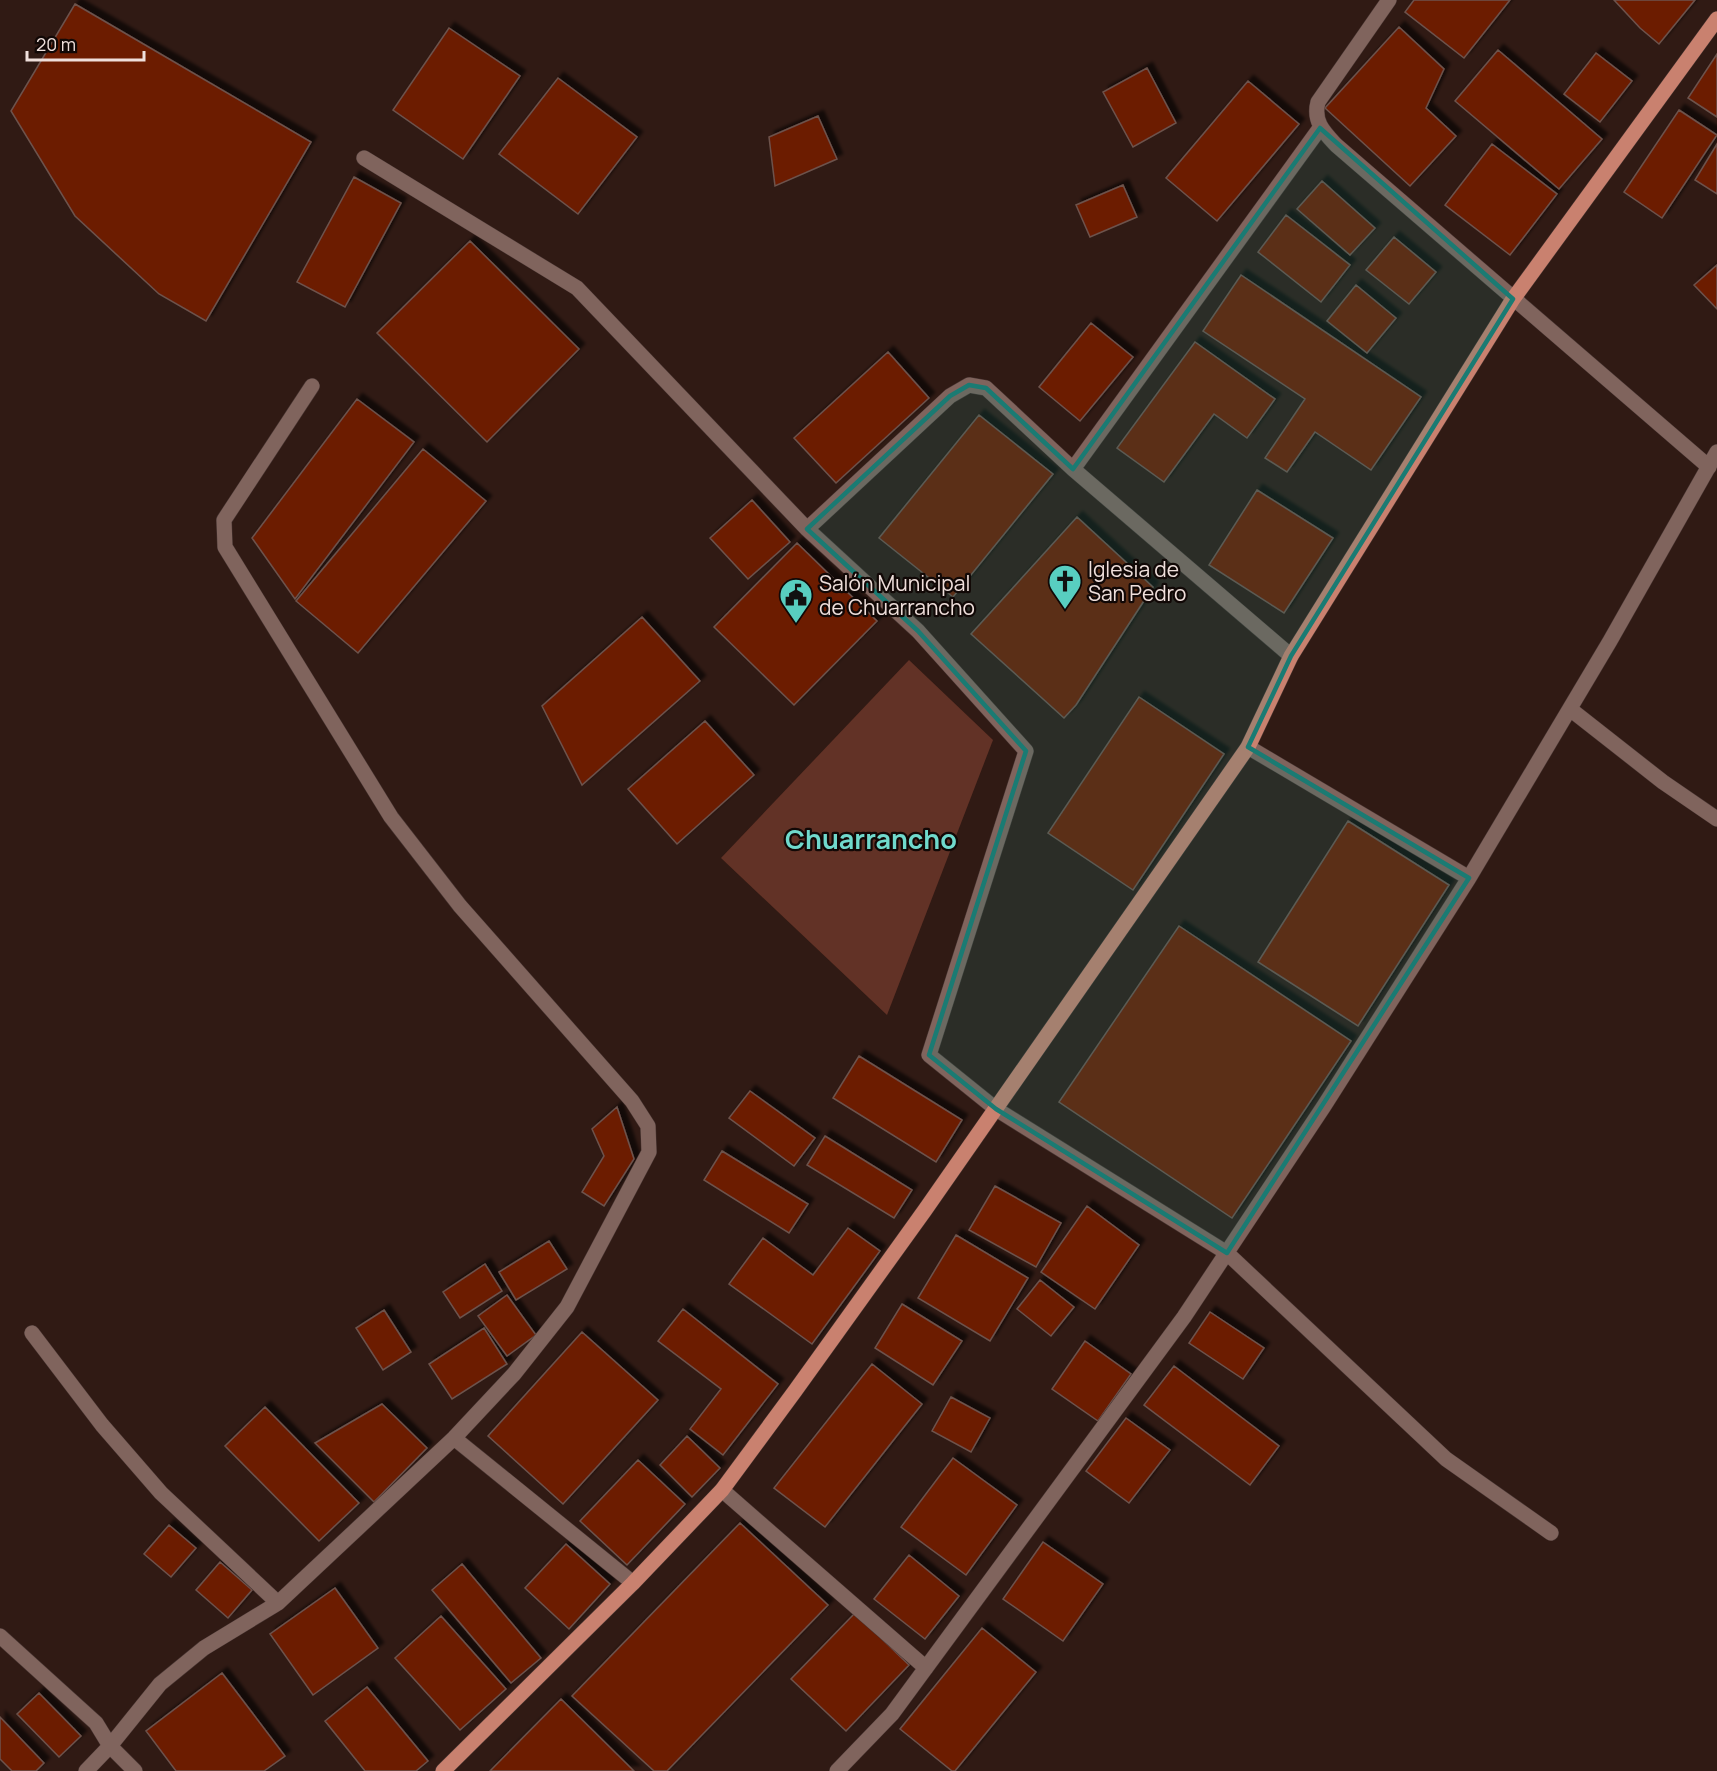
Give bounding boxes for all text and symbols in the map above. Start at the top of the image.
scale bar [27,24,144,62]
text: 20 m [36,32,76,56]
place label: Iglesia de San Pedro [1088,555,1186,607]
church icon: Iglesia de San Pedro [1047,563,1083,610]
place label: Salón Municipal de Chuarrancho [819,569,975,621]
public building icon: Salón Municipal de Chuarrancho [778,577,814,624]
district label: Chuarrancho [785,820,957,857]

